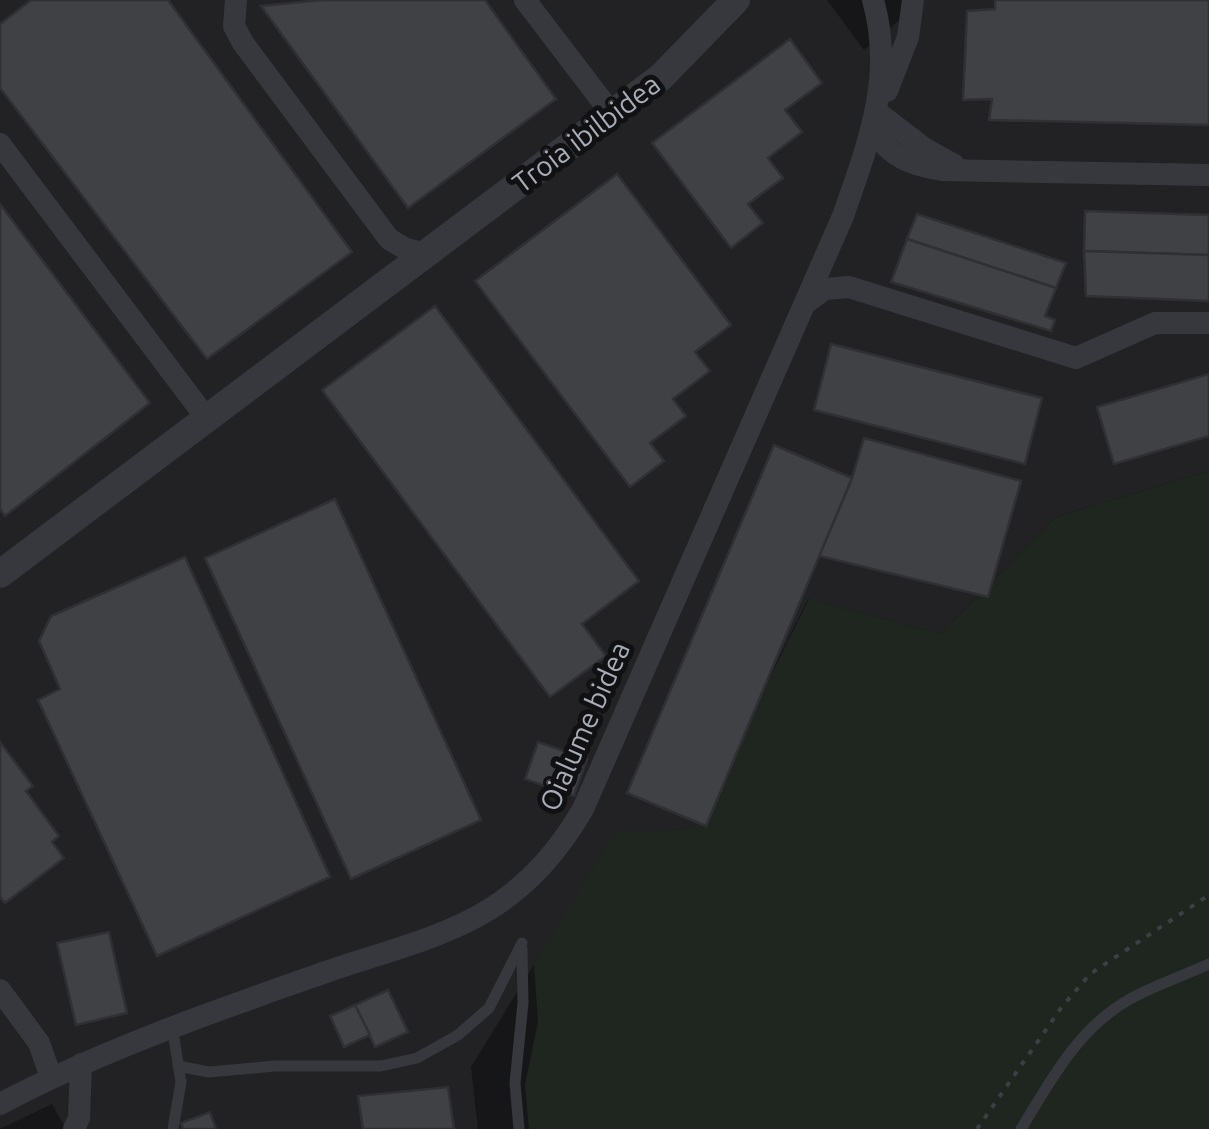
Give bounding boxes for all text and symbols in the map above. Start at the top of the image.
street label: Troia ibilbidea [506,68,666,198]
street label: Oialume bidea [533,637,635,815]

